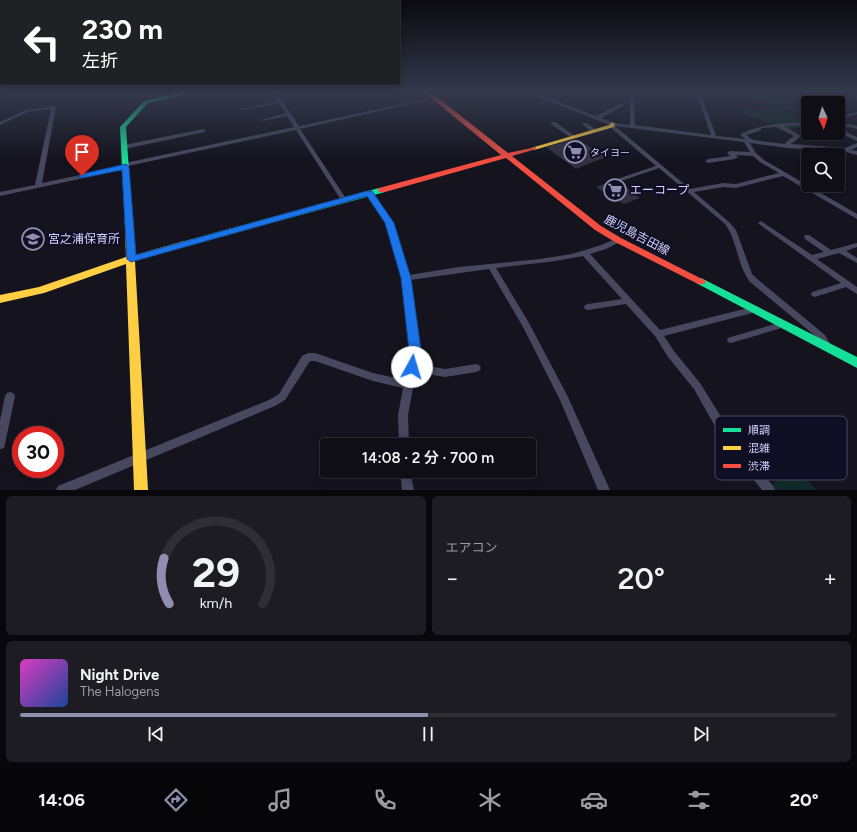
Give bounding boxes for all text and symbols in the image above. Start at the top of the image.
text: 230 m [82,12,163,46]
icon: left [16,16,68,68]
text: 左折 [82,50,118,72]
north arrow [801,96,845,140]
map controls [801,96,845,192]
pin [65,135,99,176]
supermarket icon: タイヨー [562,139,588,165]
icon: arrive [71,141,93,163]
place label: タイヨー [590,146,630,159]
button: search [801,148,845,192]
supermarket icon: エーコープ [602,177,628,203]
place label: エーコープ [630,183,689,197]
street label: 鹿児島吉田線 [602,212,672,258]
school or university icon: 宮之浦保育所 [20,226,46,252]
place label: 宮之浦保育所 [48,232,120,246]
position arrow [391,346,433,388]
legend [715,416,847,480]
text: 順調 [748,424,770,437]
speed limit sign: 30 [12,426,64,478]
text: 混雑 [748,442,770,455]
text: 14:08 · 2 分 · 700 m [362,449,494,467]
text: 渋滞 [748,460,770,473]
text: エアコン [446,540,498,555]
text: 29 [192,546,240,596]
text: 20° [617,560,665,597]
text: − [446,565,459,592]
text: + [823,565,837,592]
text: km/h [199,593,232,611]
text: Night Drive [80,666,159,684]
text: The Halogens [80,684,160,699]
icon: previous [145,723,167,745]
icon: pause [417,723,439,745]
icon: next [690,723,712,745]
icon: directions [162,786,190,814]
icon: music [266,786,294,814]
icon: phone [371,786,399,814]
icon: climate [476,786,504,814]
icon: car [580,786,608,814]
icon: filters [685,786,713,814]
text: 14:06 [38,789,85,811]
text: 20° [790,789,819,811]

